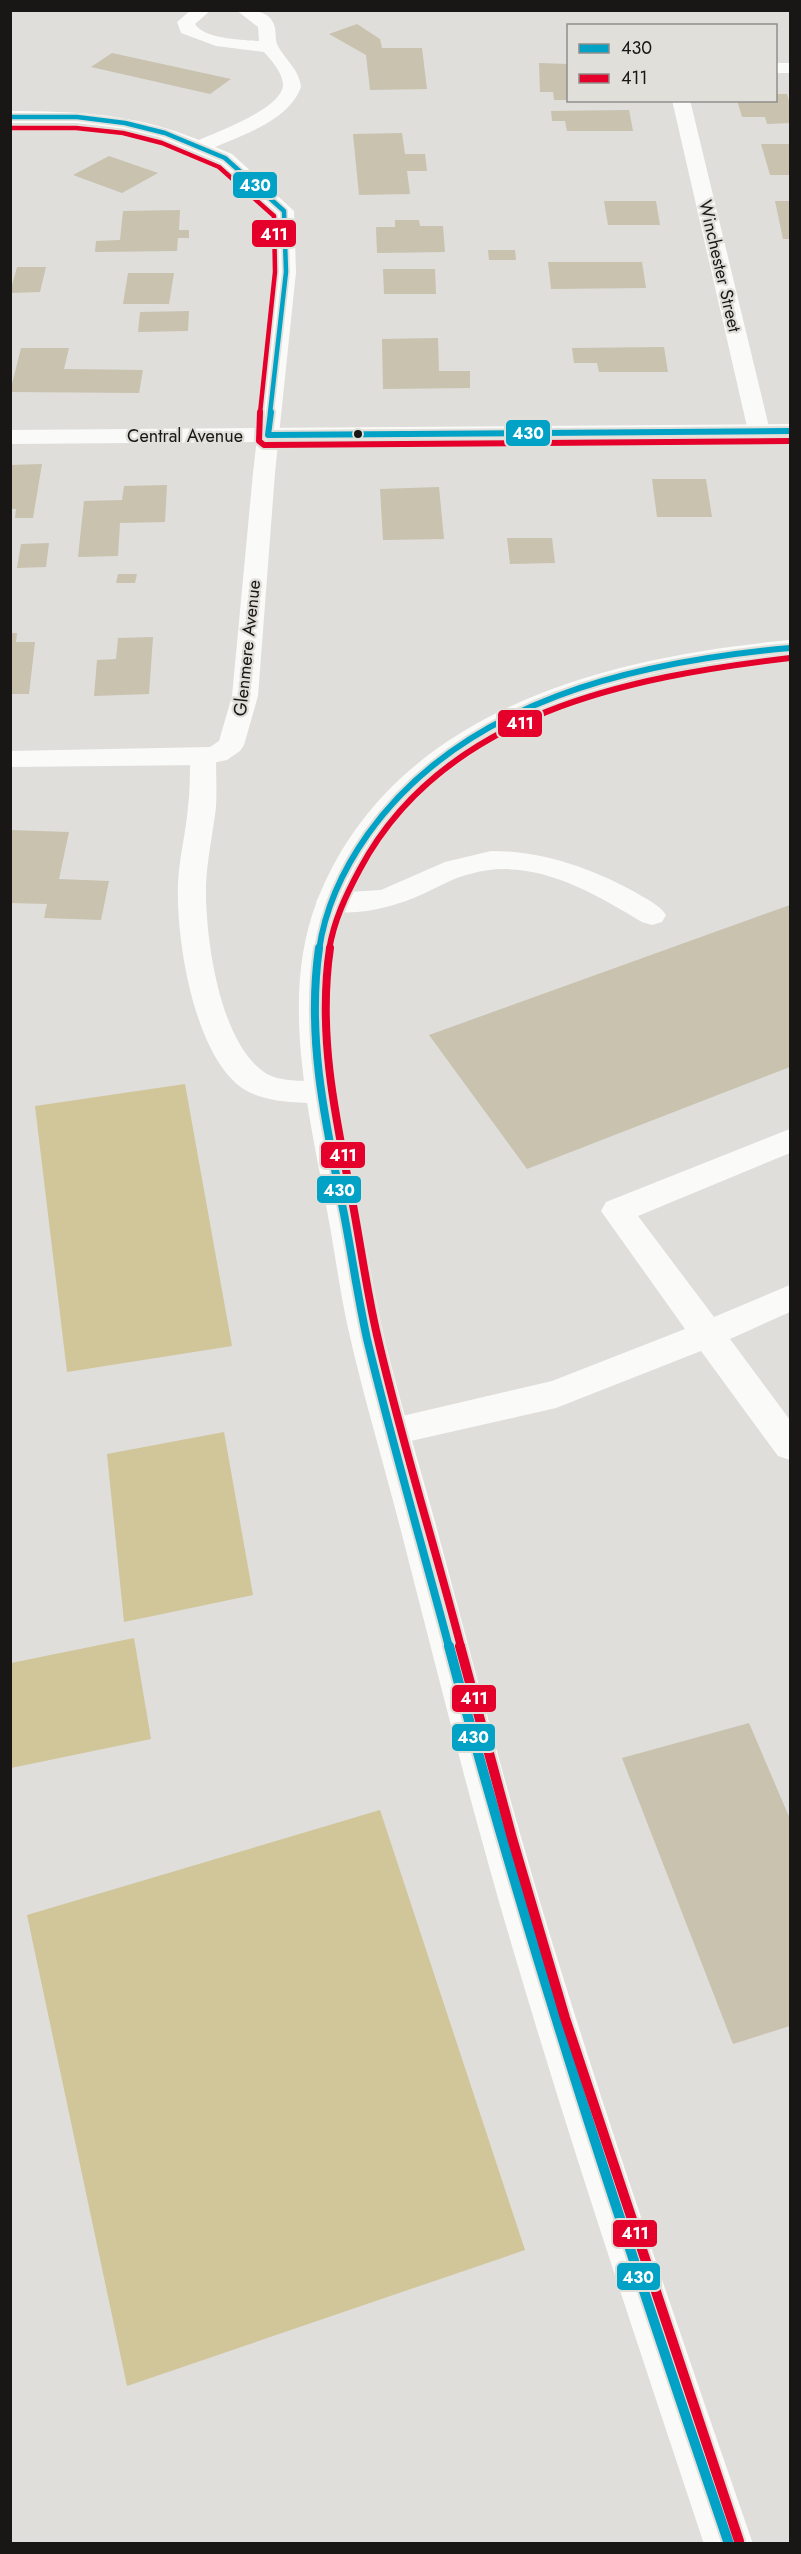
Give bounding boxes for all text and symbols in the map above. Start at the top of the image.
legend [567,24,777,102]
text: 430 [621,35,652,61]
text: 411 [621,65,648,91]
line badge: 430 [232,171,278,199]
text: 430 [239,174,271,197]
street label: Winchester Street [692,197,748,335]
line badge: 411 [251,219,297,248]
text: 411 [260,223,288,246]
line badge: 430 [505,419,551,447]
text: 430 [512,422,544,445]
street label: Central Avenue [127,423,243,449]
unlabelled marker [352,428,364,440]
street label: Glenmere Avenue [227,579,267,717]
line badge: 411 [497,709,543,738]
text: 411 [506,712,534,735]
line badge: 411 [320,1141,366,1169]
text: 411 [329,1144,357,1167]
line badge: 430 [316,1175,362,1204]
text: 430 [323,1179,355,1202]
line badge: 411 [451,1684,497,1713]
text: 411 [460,1687,488,1710]
line badge: 430 [451,1723,496,1752]
text: 430 [457,1726,489,1749]
line badge: 411 [612,2219,658,2248]
text: 411 [621,2222,649,2245]
line badge: 430 [616,2262,661,2291]
text: 430 [622,2266,654,2289]

